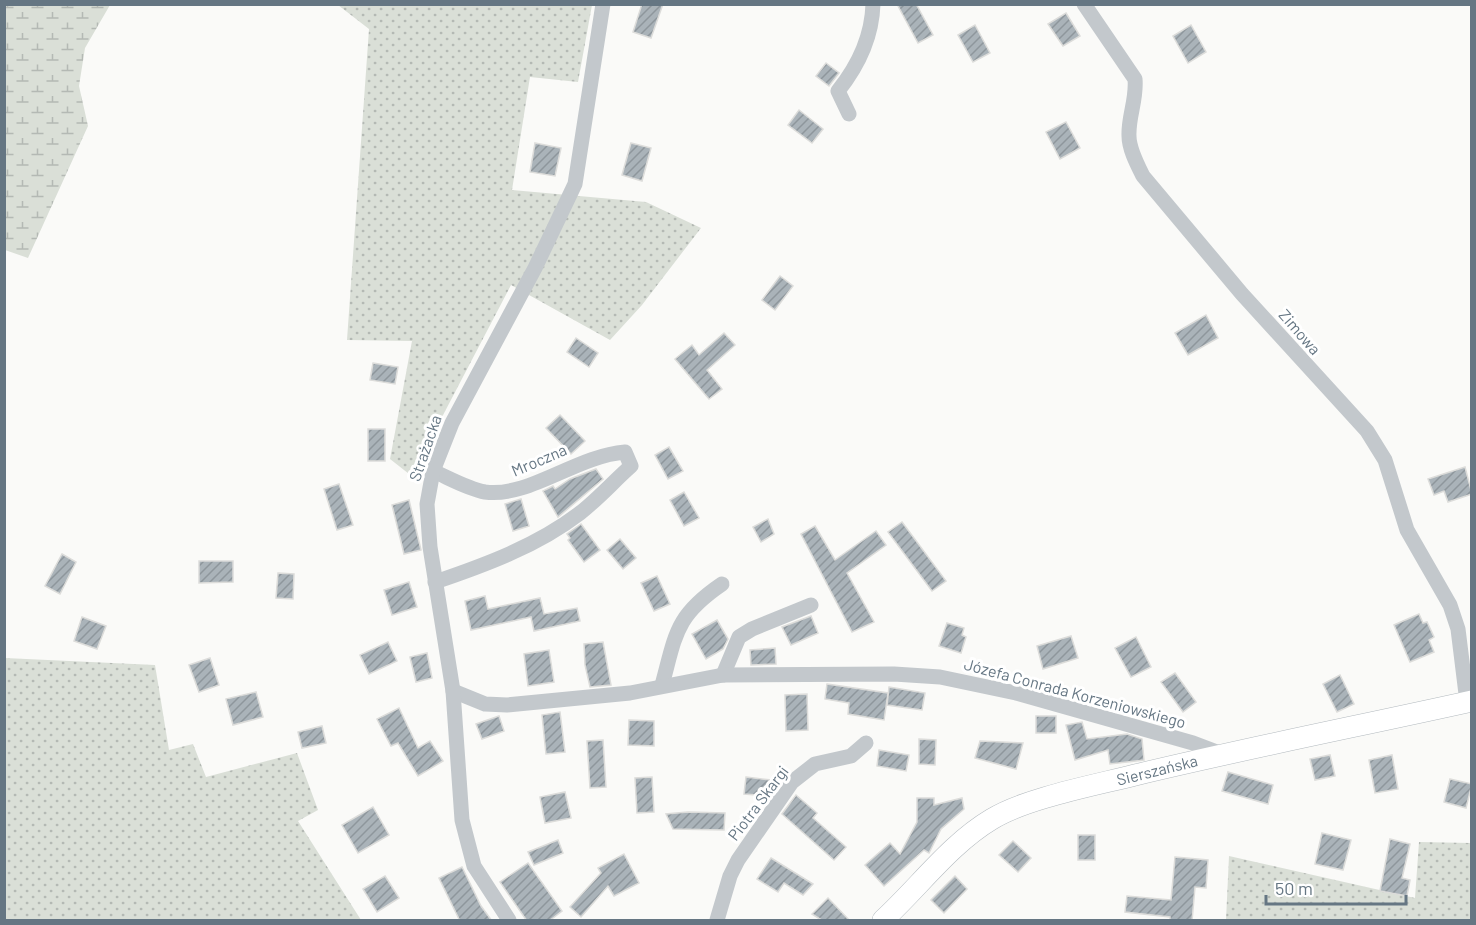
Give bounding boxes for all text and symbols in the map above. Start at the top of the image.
street label: Zimowa [1276,305,1325,358]
street label: Strażacka [404,412,445,483]
street label: Mroczna [508,439,569,480]
street label: Józefa Conrada Korzeniowskiego [962,654,1188,731]
street label: Sierszańska [1114,750,1199,789]
street label: Piotra Skargi [723,762,792,844]
scale bar [1266,868,1406,906]
text: 50 m [1275,877,1313,899]

